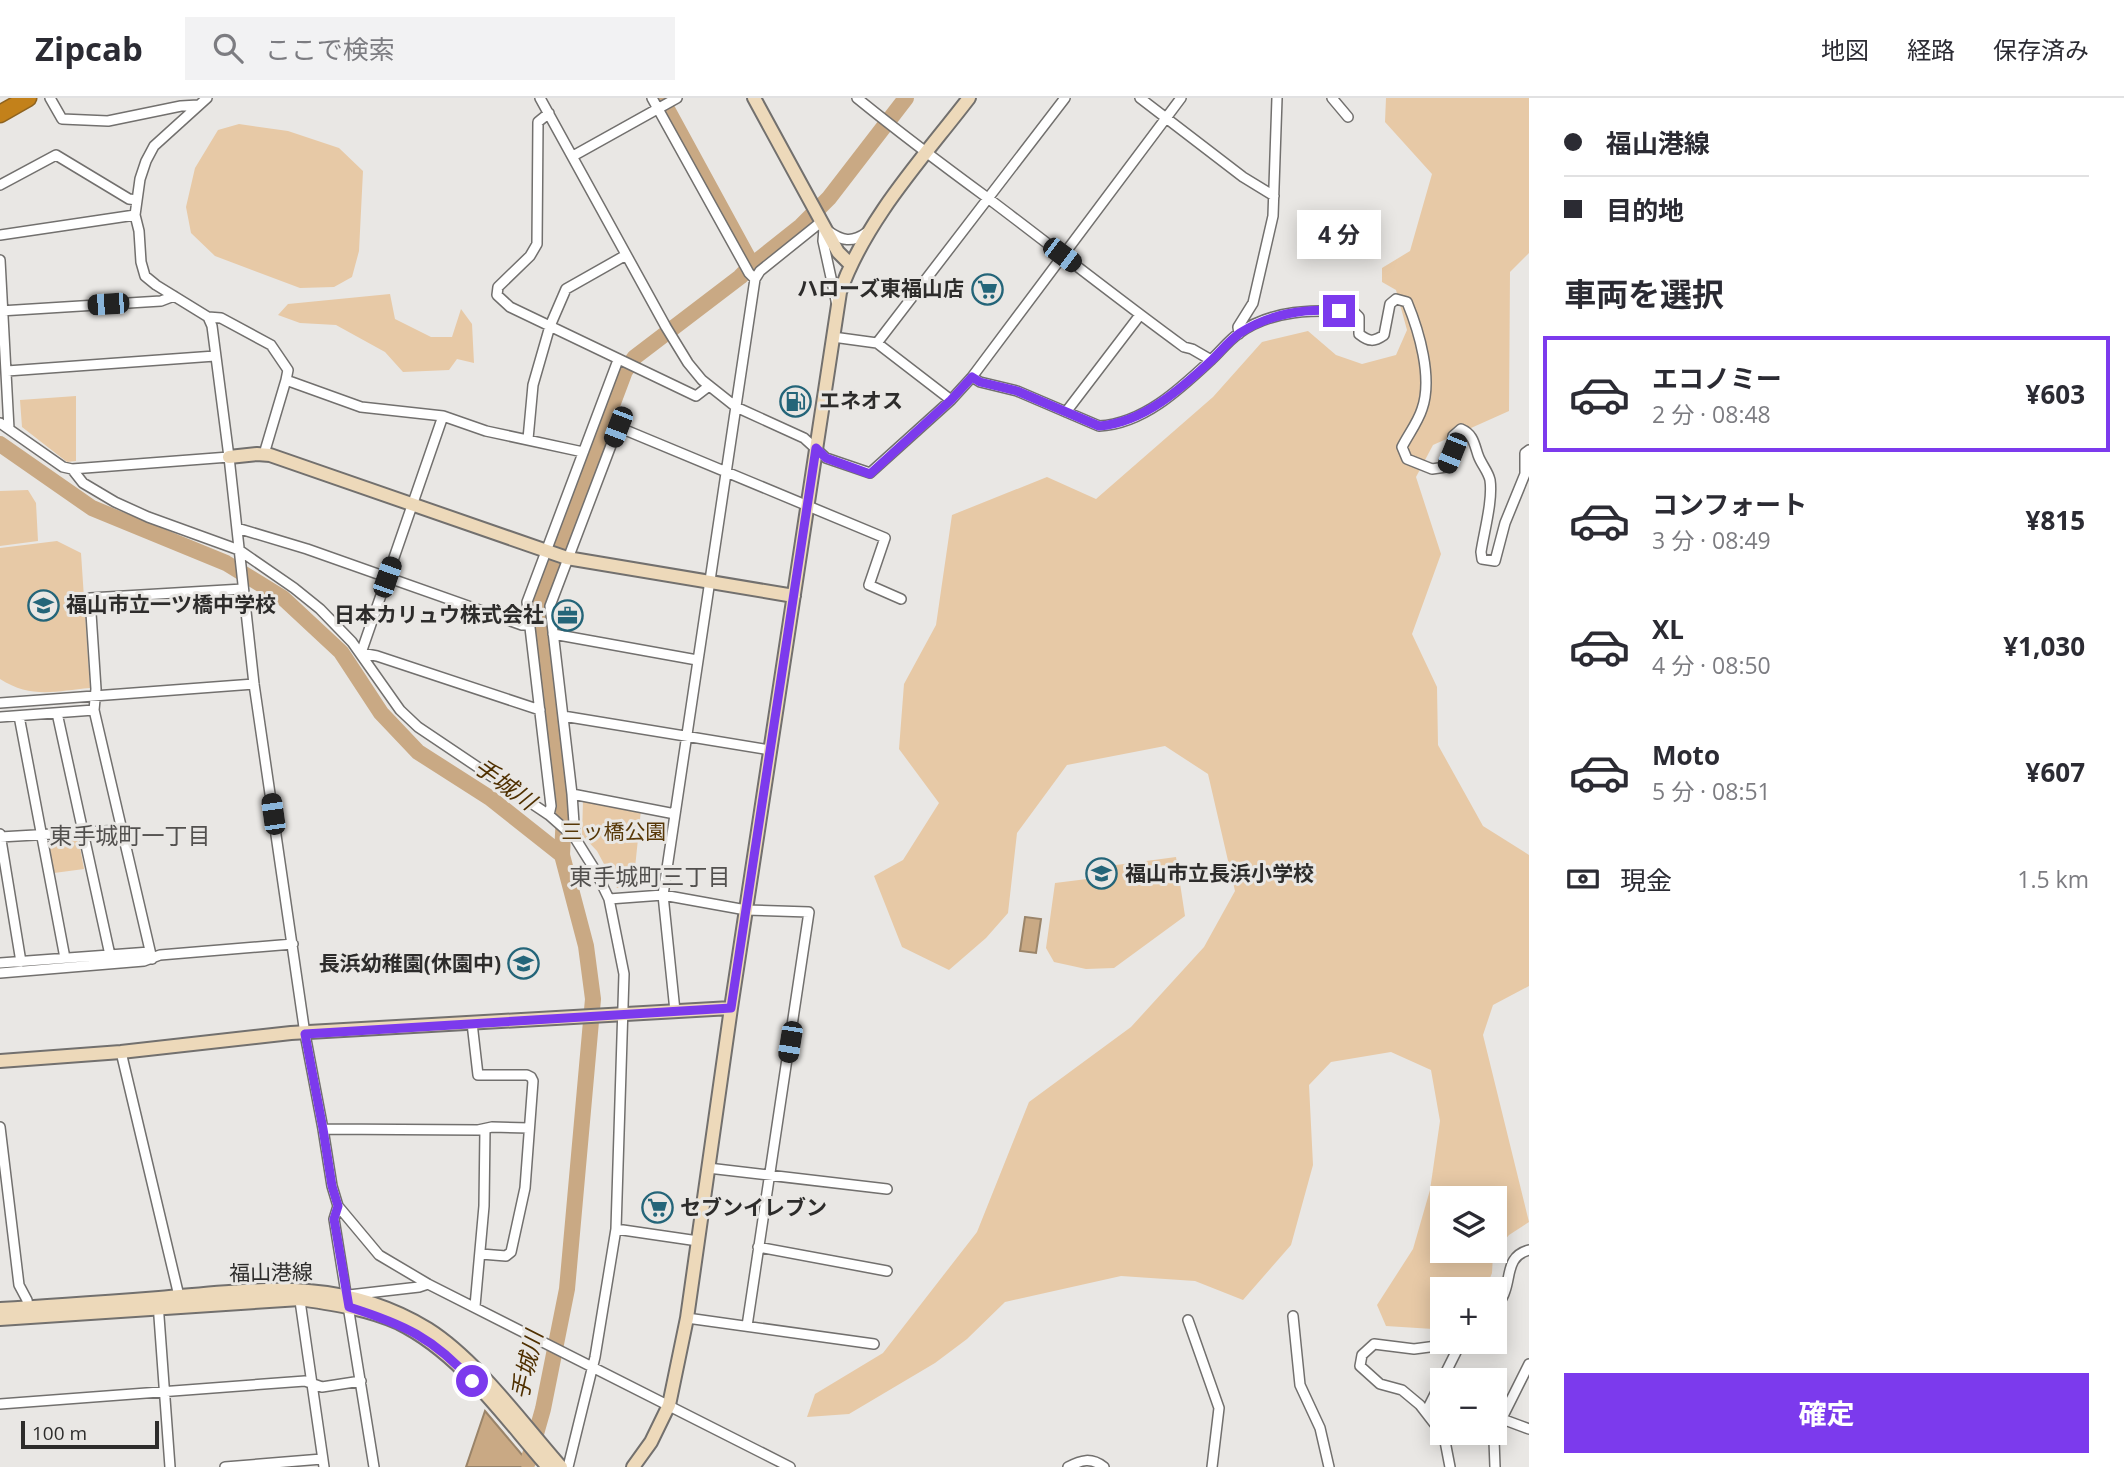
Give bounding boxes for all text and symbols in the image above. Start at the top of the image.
search box [185,17,675,80]
text: Zipcab [35,26,143,71]
icon: search [209,29,247,67]
text: ここで検索 [265,31,395,67]
text: 地図 [1821,33,1869,66]
text: 経路 [1907,33,1955,66]
text: 保存済み [1993,33,2089,66]
text: 福山港線 [1606,125,1710,161]
text: 目的地 [1606,192,1684,228]
callout: 4 分 [1297,209,1381,258]
text: 4 分 [1318,218,1360,250]
car [1039,234,1086,276]
supermarket icon: ハローズ東福山店 [970,272,1004,306]
text: 車両を選択 [1564,272,1724,315]
place label: ハローズ東福山店 [797,274,964,302]
car [87,292,130,316]
route end [1323,295,1355,327]
text: エコノミー [1652,360,1782,396]
icon: car [1568,363,1631,426]
text: ¥603 [2026,376,2085,412]
fuel station icon: エネオス [779,384,813,418]
place label: エネオス [819,386,903,414]
text: 2 分 · 08:48 [1652,398,1771,430]
car [601,404,636,450]
car [1435,430,1470,476]
text: コンフォート [1652,486,1807,522]
icon: car [1568,489,1631,552]
text: ¥815 [2026,502,2085,538]
text: 3 分 · 08:49 [1652,524,1771,556]
car [371,554,404,600]
school or university icon: 福山市立一ツ橋中学校 [26,588,60,622]
place label: 福山市立一ツ橋中学校 [66,590,276,618]
office icon: 日本カリュウ株式会社 [550,598,584,632]
place label: 日本カリュウ株式会社 [334,600,544,628]
text: XL [1652,611,1684,647]
icon: car [1568,615,1631,678]
text: ¥1,030 [2003,628,2085,664]
text: 4 分 · 08:50 [1652,649,1771,681]
text: Moto [1652,737,1720,773]
icon: car [1568,741,1631,804]
water label: 手城川 [468,750,545,818]
text: ¥607 [2026,754,2085,790]
text: 5 分 · 08:51 [1652,775,1771,807]
car [260,792,287,836]
park label: 三ッ橋公園 [562,817,667,845]
district label: 東手城町一丁目 [50,819,211,851]
school or university icon: 福山市立長浜小学校 [1085,857,1119,891]
place label: 福山市立長浜小学校 [1125,859,1314,887]
district label: 東手城町三丁目 [570,860,731,892]
icon: cash [1564,860,1602,898]
text: 現金 [1620,862,1672,898]
text: 1.5 km [2017,863,2089,895]
school or university icon: 長浜幼稚園(休園中) [507,947,541,981]
place label: 長浜幼稚園(休園中) [319,949,501,977]
car [777,1020,804,1064]
map controls [1430,1186,1507,1445]
button: layers [1430,1186,1507,1263]
supermarket icon: セブンイレブン [640,1191,674,1225]
place label: セブンイレブン [680,1193,827,1221]
street label: 福山港線 [229,1257,313,1287]
button: + [1430,1277,1507,1354]
water label: 手城川 [503,1325,550,1402]
route start [456,1365,488,1397]
button: − [1430,1368,1507,1445]
button: 確定 [1564,1373,2089,1453]
scale bar [21,1418,159,1450]
text: 100 m [32,1420,87,1446]

